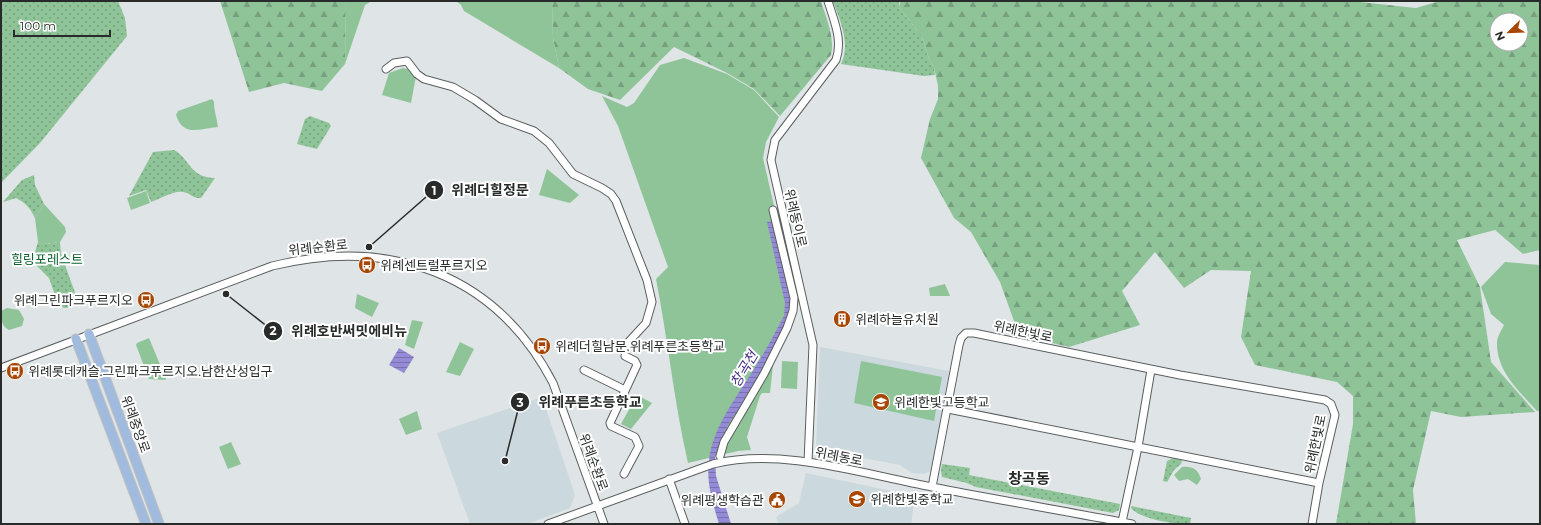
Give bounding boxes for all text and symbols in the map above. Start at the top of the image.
scale bar [14,12,110,38]
north arrow [1489,12,1529,52]
text: 100 m [20,18,56,33]
text: N [1492,29,1508,43]
callout: 위례더힐정문 [424,177,537,203]
text: 위례더힐정문 [451,181,529,199]
text: 1 [432,183,436,198]
street label: 위례동이로 [781,187,811,249]
street label: 위례순환로 [287,236,349,258]
park label: 힐링포레스트 [11,251,83,267]
bus stop icon: 위례센트럴푸르지오 [357,255,377,275]
place label: 위례센트럴푸르지오 [380,257,488,273]
bus stop icon: 위례그린파크푸르지오 [136,290,156,310]
place label: 위례그린파크푸르지오 [13,292,133,308]
building icon: 위례하늘유치원 [832,309,852,329]
place label: 위례하늘유치원 [855,311,939,327]
street label: 위례한빛로 [992,317,1054,345]
callout: 위례호반써밋에비뉴 [263,318,415,344]
text: 위례호반써밋에비뉴 [291,322,407,340]
text: 2 [269,323,277,338]
bus stop icon: 위례더힐남문.위례푸른초등학교 [532,336,552,356]
place label: 위례더힐남문.위례푸른초등학교 [555,338,725,354]
water label: 창곡천 [726,347,762,390]
bus stop icon: 위례롯데캐슬.그린파크푸르지오.남한산성입구 [5,361,25,381]
place label: 위례롯데캐슬.그린파크푸르지오.남한산성입구 [28,363,273,379]
callout: 위례푸른초등학교 [510,389,649,415]
school or university icon: 위례한빛고등학교 [871,392,891,412]
street label: 위례중앙로 [118,393,154,455]
text: 위례푸른초등학교 [538,393,642,411]
place label: 위례한빛고등학교 [894,394,990,410]
text: 3 [515,395,524,410]
street label: 위례한빛로 [1301,413,1329,475]
street label: 위례순환로 [576,431,612,493]
street label: 위례동로 [814,444,864,468]
district label: 창곡동 [1008,469,1050,488]
school or university icon: 위례한빛중학교 [847,489,867,509]
public building icon: 위례평생학습관 [767,490,787,510]
place label: 위례한빛중학교 [870,491,954,507]
place label: 위례평생학습관 [680,492,764,508]

